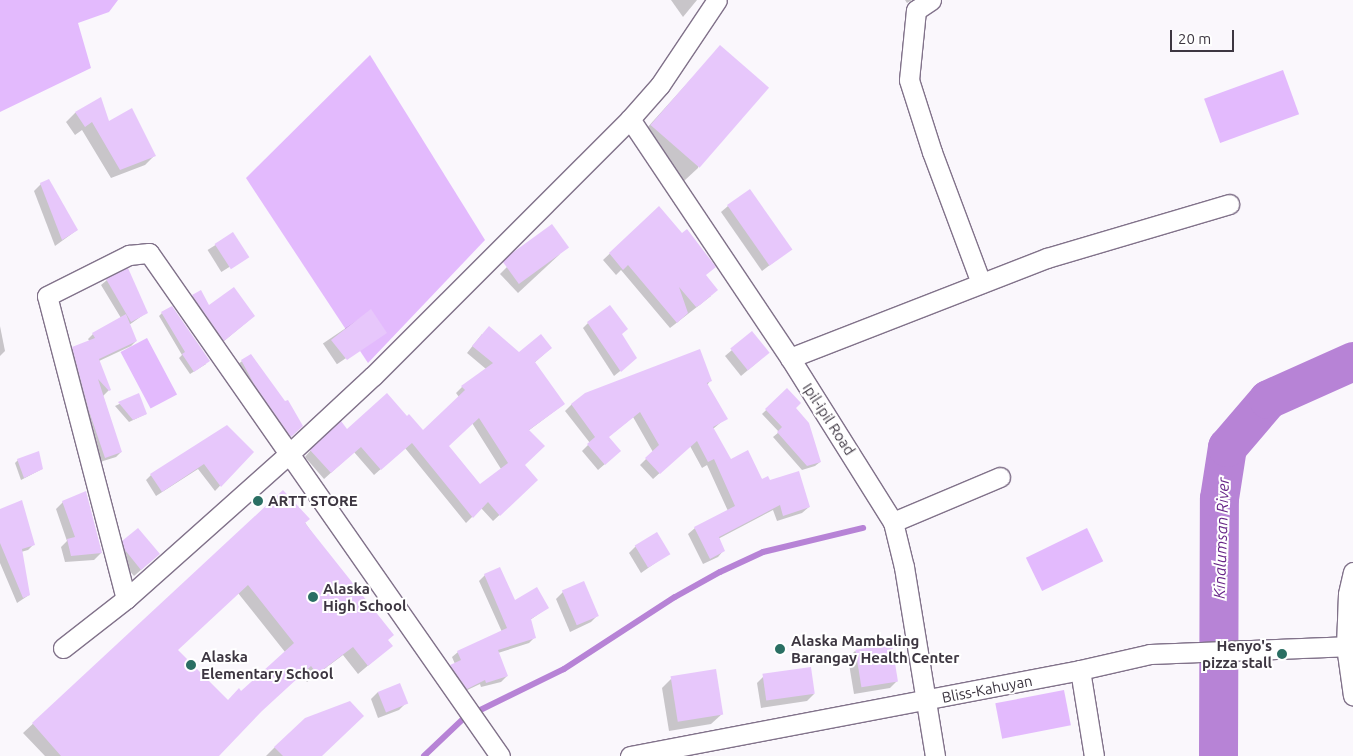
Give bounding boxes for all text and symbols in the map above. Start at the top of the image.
scale bar [1173,20,1237,52]
text: 20 m [1178,30,1211,47]
street label: Ipil-ipil Road [799,379,859,459]
water label: Kinalumsan River [1209,477,1233,599]
place label: ARTT STORE [268,492,358,510]
marker: ARTT STORE [252,495,264,507]
place label: Alaska High School [323,579,406,614]
marker: Alaska High School [307,591,319,603]
place label: Alaska Mambaling Barangay Health Center [791,631,959,666]
place label: Henyo's pizza stall [1202,636,1272,671]
marker: Alaska Mambaling Barangay Health Center [773,642,787,656]
place label: Alaska Elementary School [201,647,333,682]
marker: Henyo's pizza stall [1276,648,1288,660]
marker: Alaska Elementary School [185,659,197,671]
street label: Bliss-Kahuyan [940,671,1034,707]

